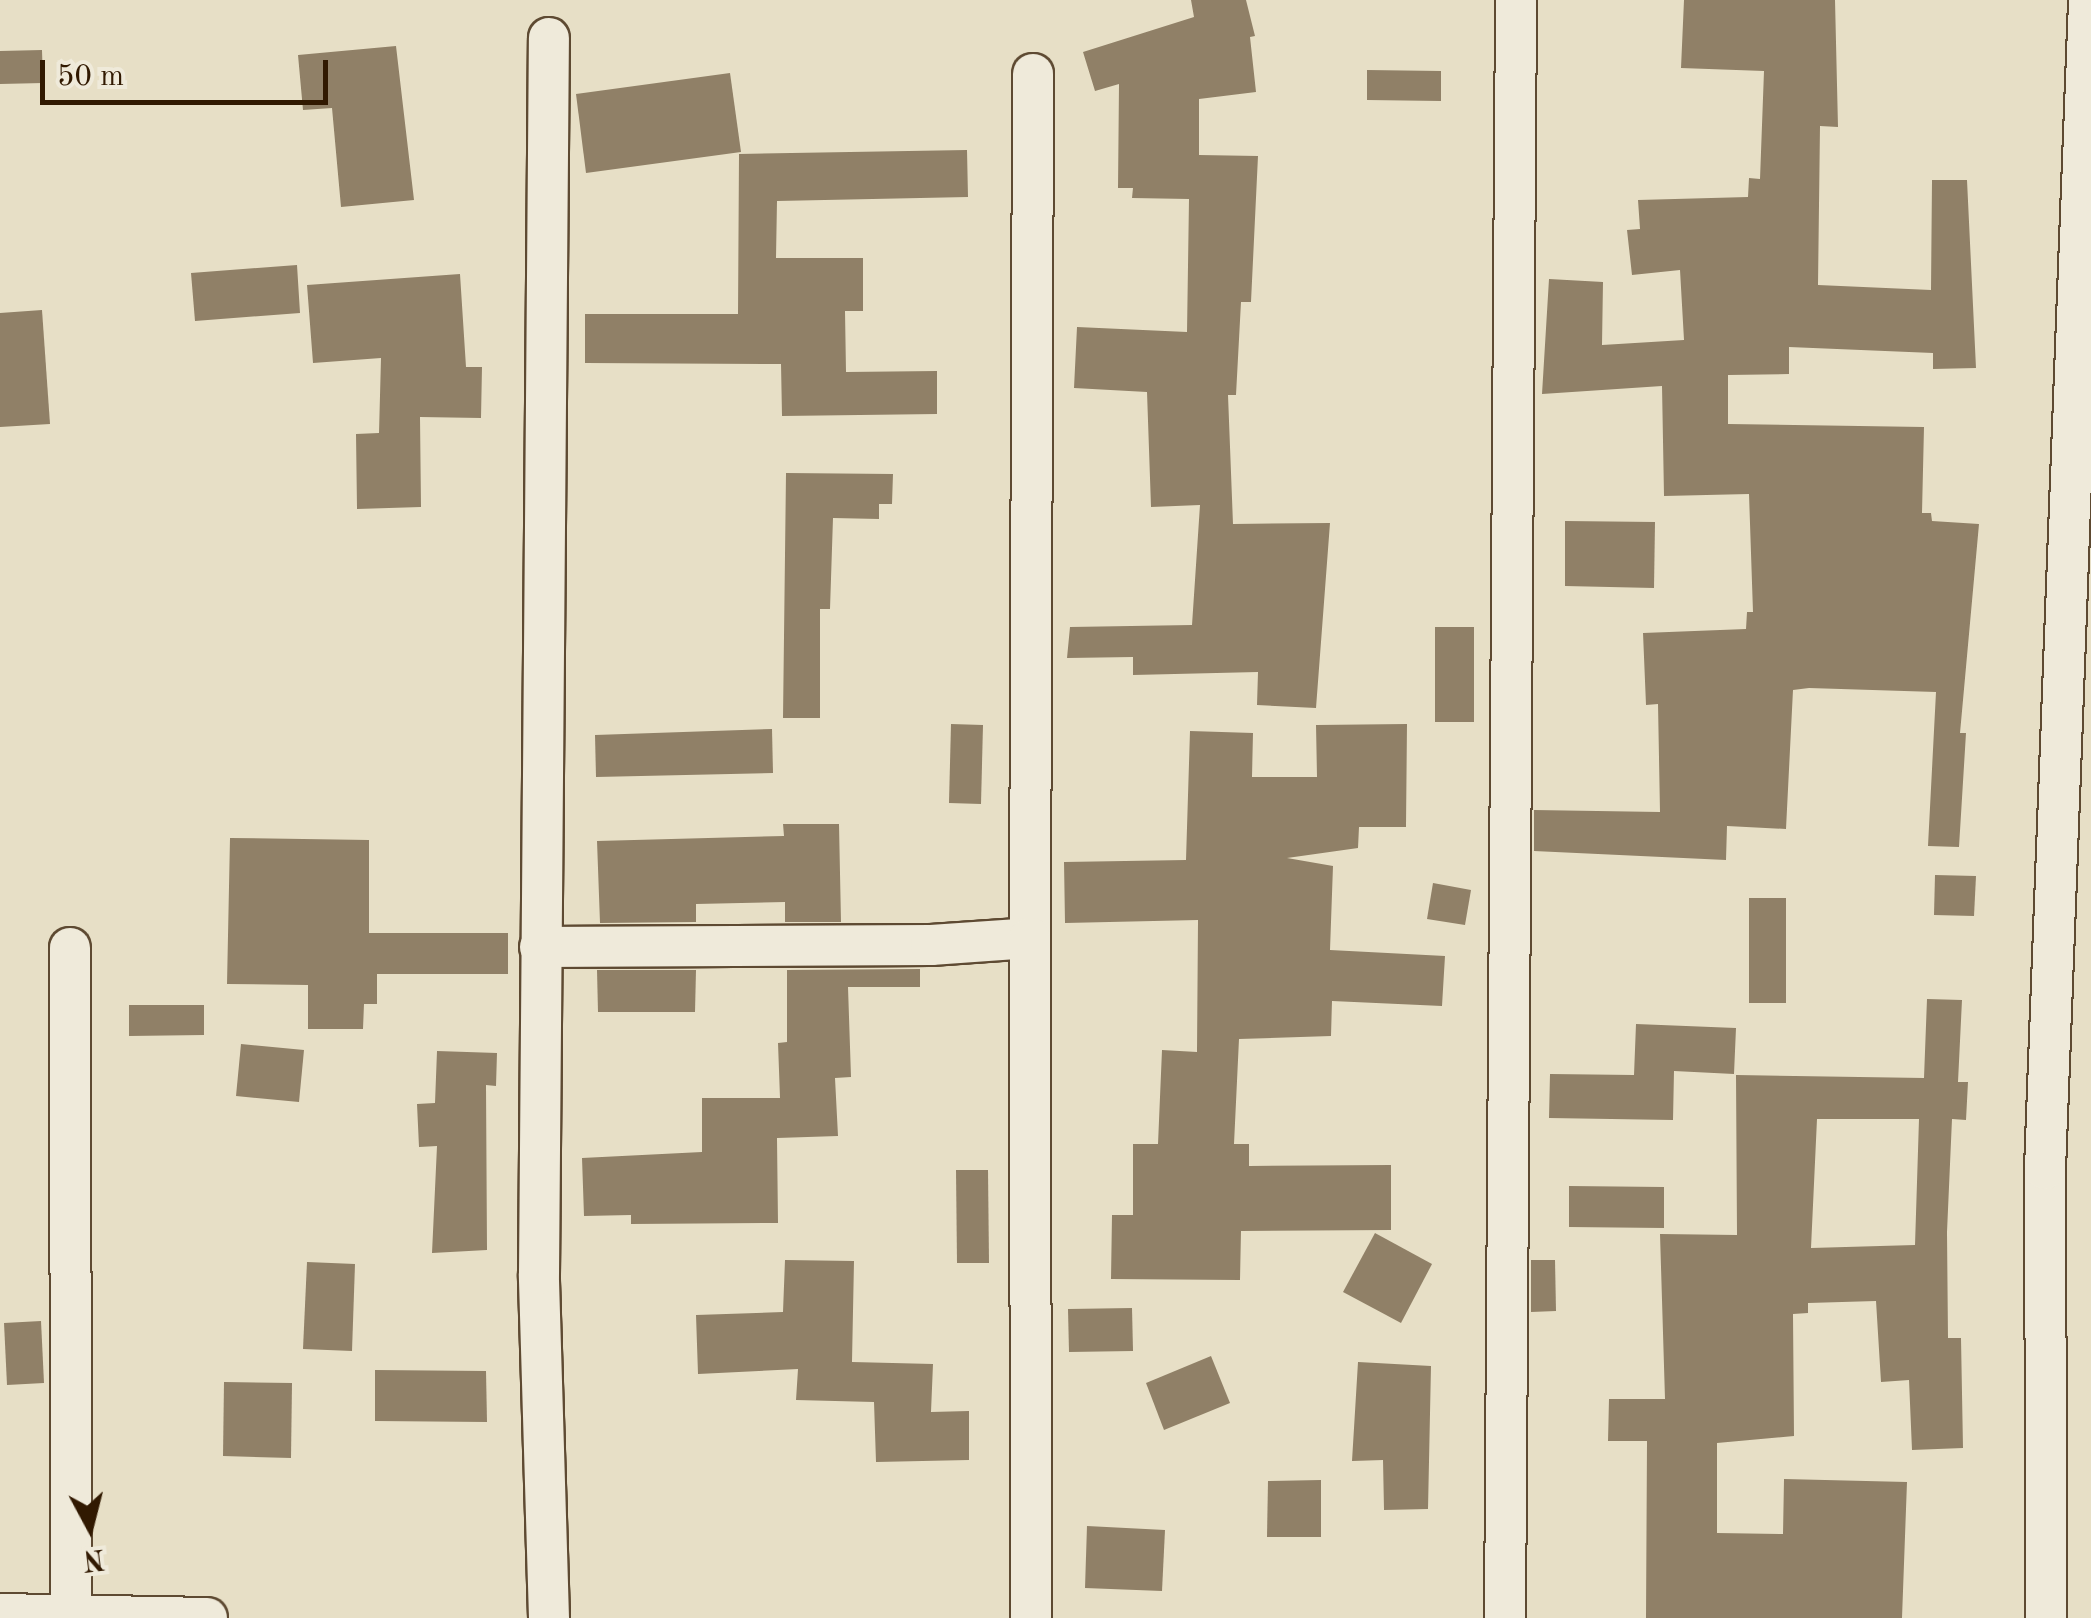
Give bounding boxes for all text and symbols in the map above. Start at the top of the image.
scale bar [45,40,332,102]
text: 50 m [57,62,124,92]
north arrow [40,1478,140,1578]
text: N [81,1543,106,1573]

